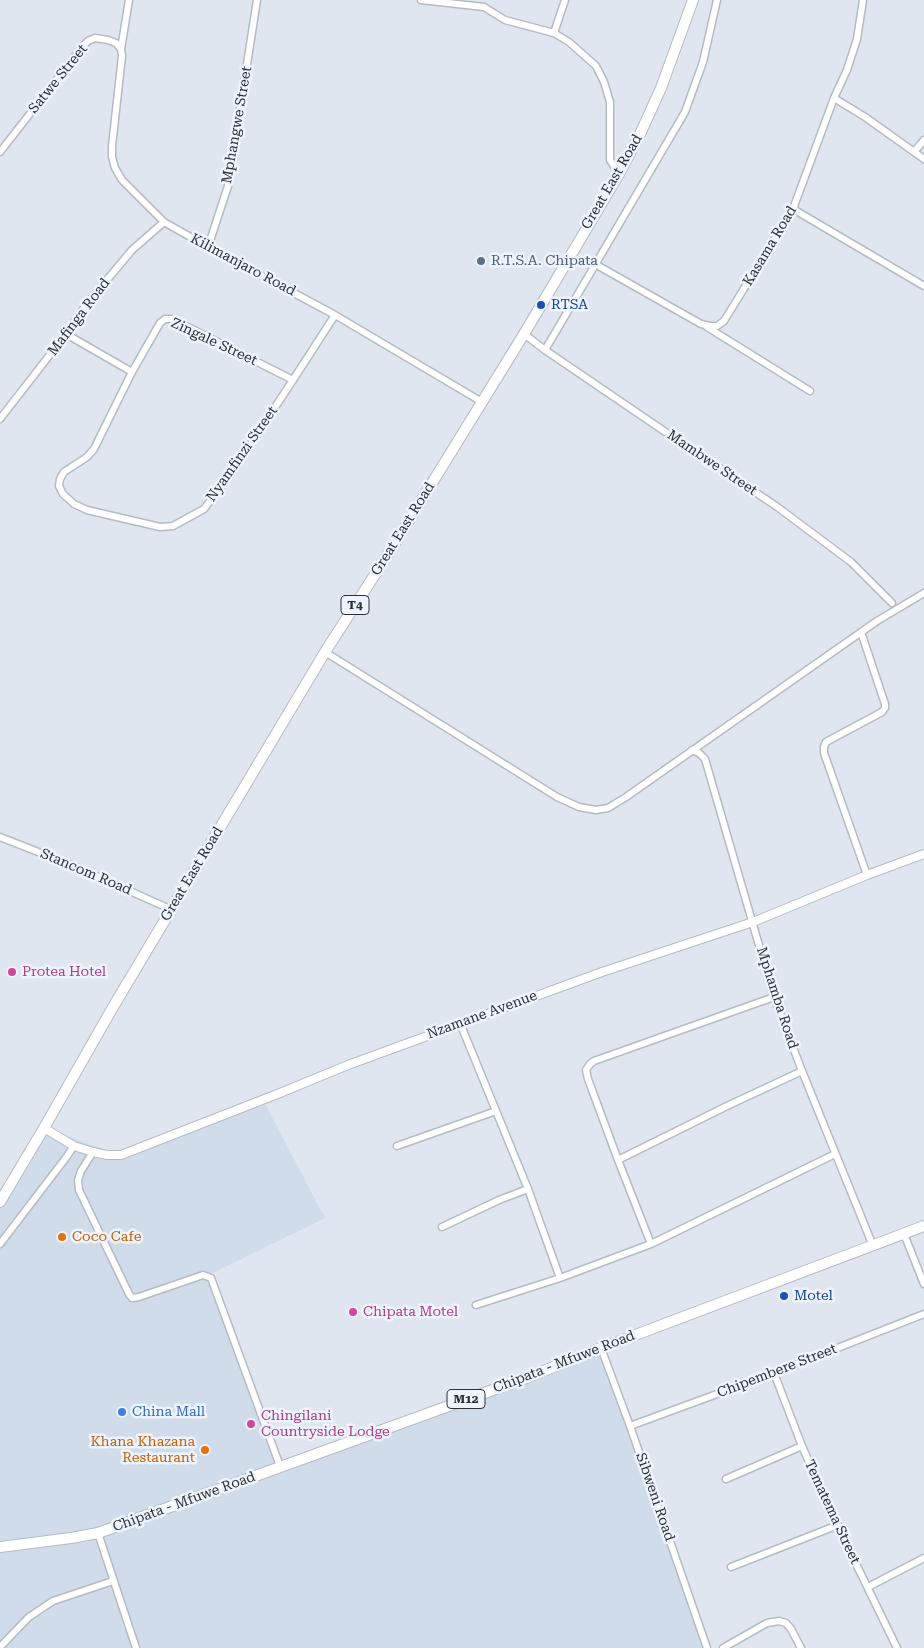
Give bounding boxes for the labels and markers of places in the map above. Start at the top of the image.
place label: R.T.S.A. Chipata [491,253,598,269]
marker: R.T.S.A. Chipata [475,255,487,267]
place label: RTSA [551,297,588,313]
marker: RTSA [535,299,547,311]
place label: Protea Hotel [22,964,106,980]
marker: Protea Hotel [6,966,18,978]
place label: Coco Cafe [72,1229,141,1245]
marker: Coco Cafe [56,1231,68,1243]
place label: Motel [794,1288,833,1304]
marker: Motel [778,1290,790,1302]
place label: Chipata Motel [363,1304,458,1320]
marker: Chipata Motel [347,1306,359,1318]
place label: China Mall [132,1404,205,1420]
marker: China Mall [116,1406,128,1418]
place label: Chingilani Countryside Lodge [261,1408,390,1440]
marker: Chingilani Countryside Lodge [245,1418,257,1430]
place label: Khana Khazana Restaurant [90,1434,195,1466]
marker: Khana Khazana Restaurant [199,1444,211,1456]

